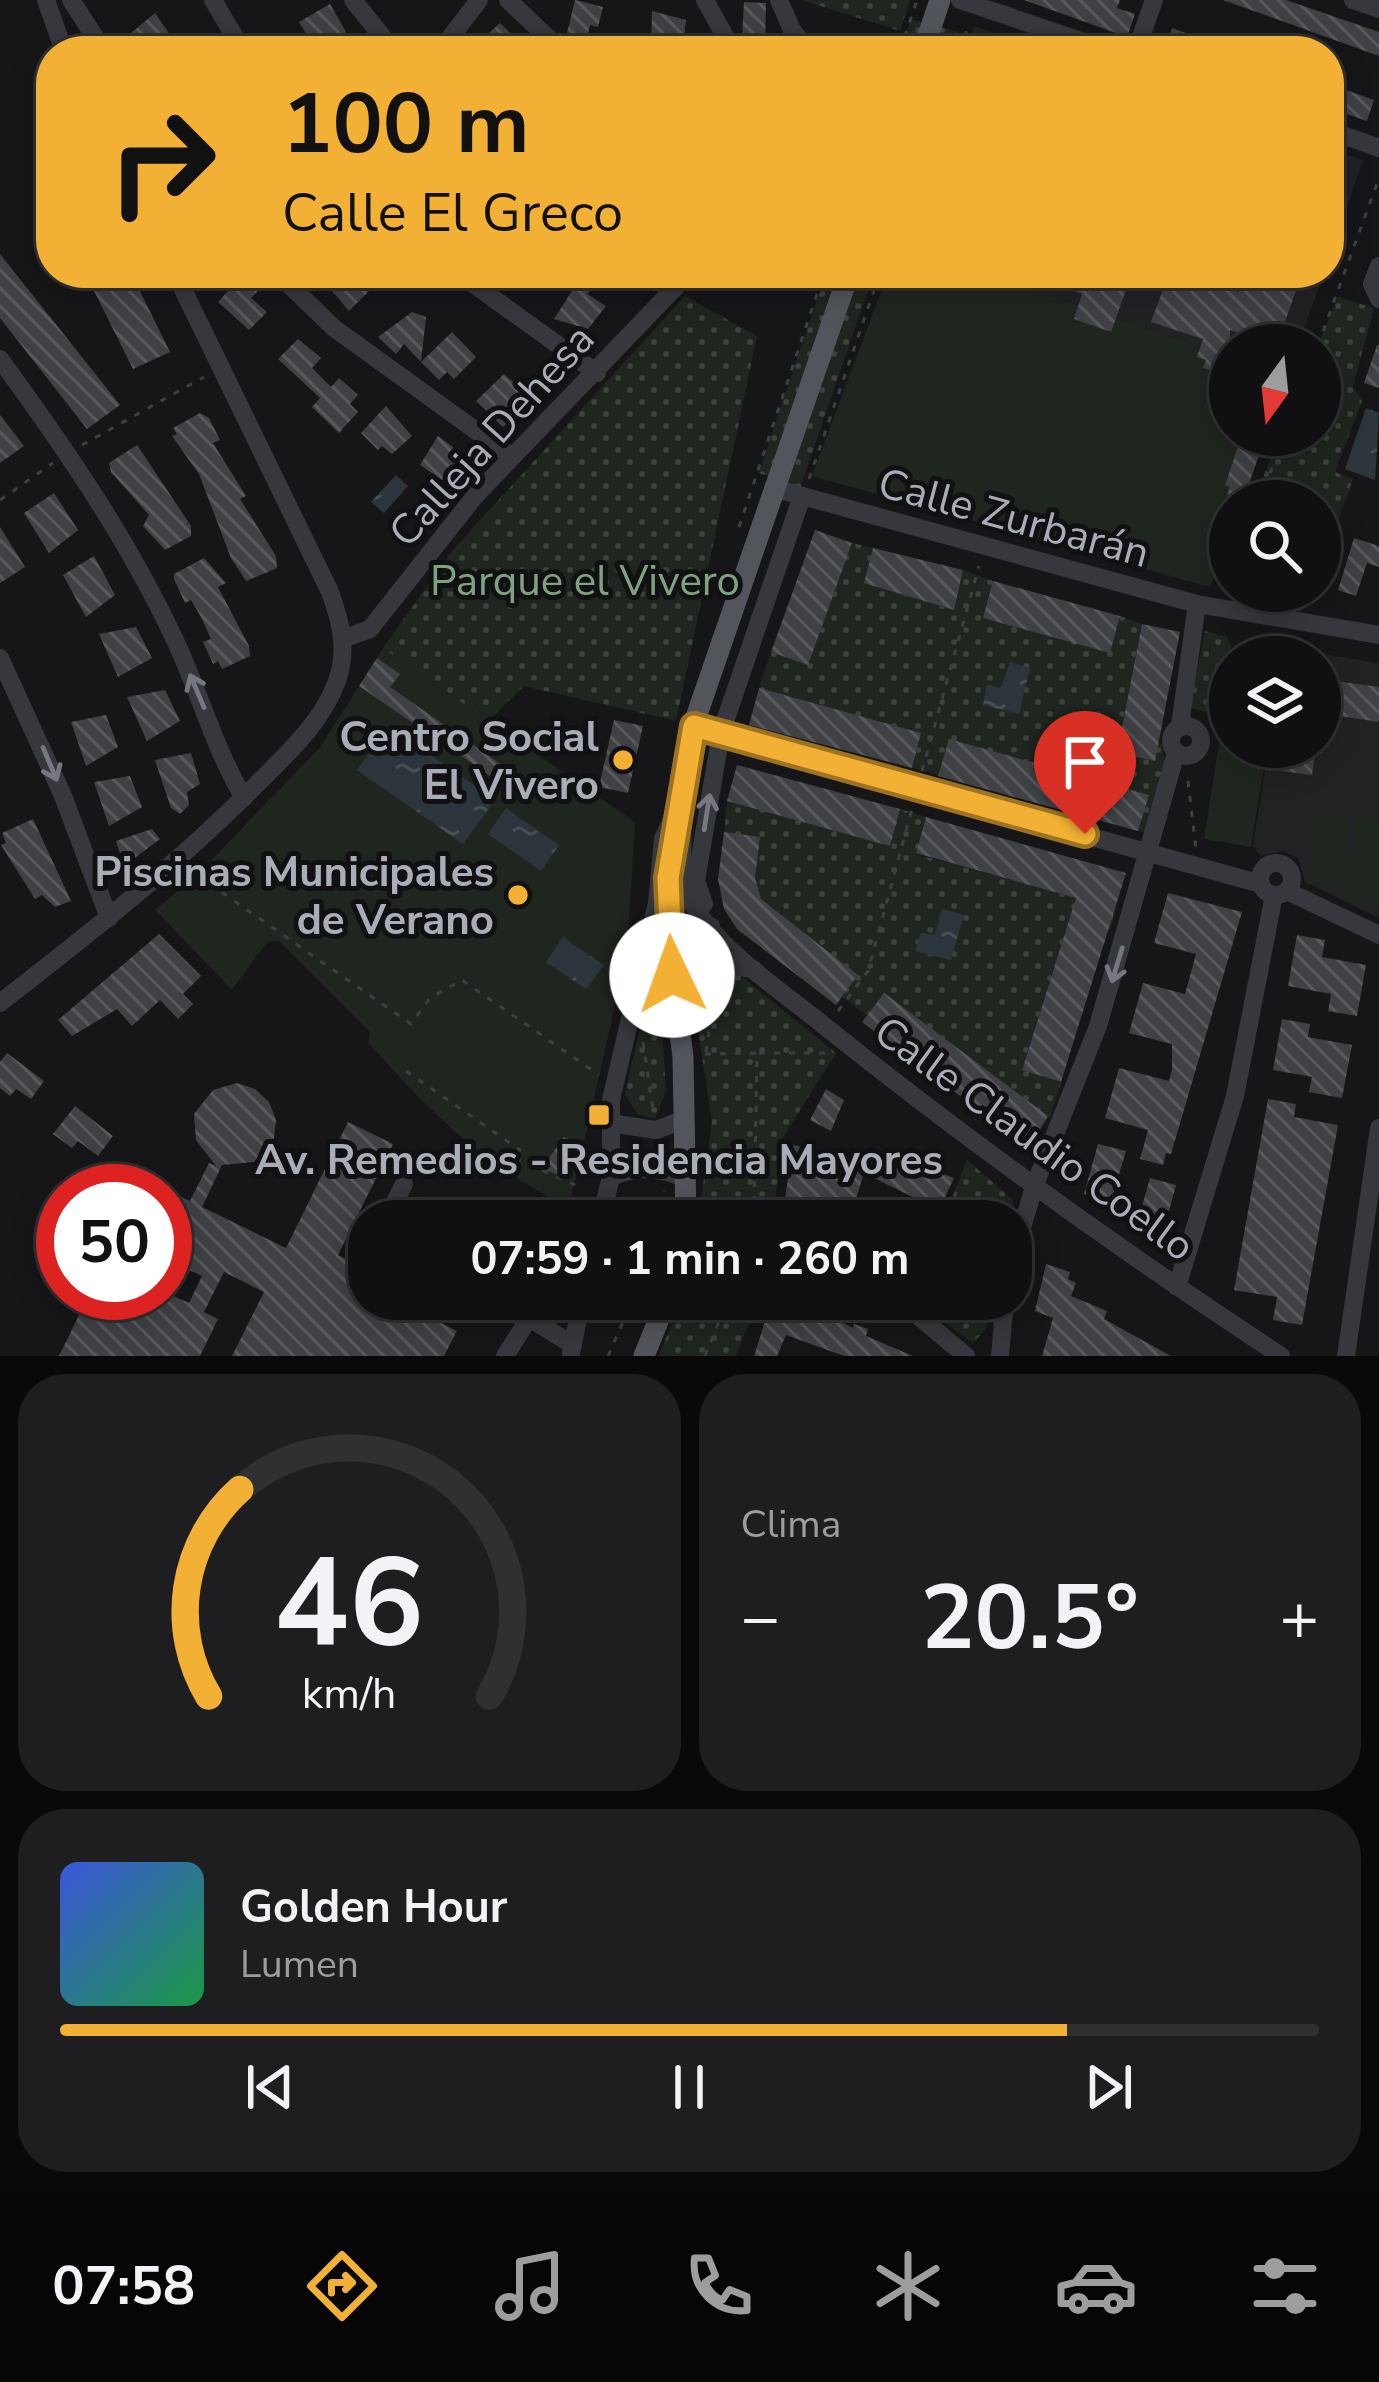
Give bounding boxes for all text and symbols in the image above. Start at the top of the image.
text: 100 m [282,67,530,182]
icon: right [84,84,240,240]
text: Calle El Greco [282,176,623,250]
street label: Calleja Dehesa [377,312,608,560]
north arrow [1209,324,1341,456]
map controls [1209,324,1341,768]
street label: Calle Zurbarán [872,455,1155,582]
button: search [1209,480,1341,612]
park label: Parque el Vivero [430,553,740,610]
button: layers [1209,636,1341,768]
one-way arrow [185,673,206,710]
place label: Centro Social El Vivero [339,709,599,814]
pin [1034,711,1136,834]
icon: arrive [1052,729,1118,795]
one-way arrow [40,745,62,781]
marker: Centro Social El Vivero [610,747,636,773]
one-way arrow [697,793,720,832]
place label: Piscinas Municipales de Verano [94,844,494,949]
marker: Piscinas Municipales de Verano [505,882,531,908]
position arrow [609,912,735,1038]
one-way arrow [1104,945,1126,983]
street label: Calle Claudio Coello [862,1004,1206,1275]
marker: Av. Remedios - Residencia Mayores [586,1102,612,1128]
place label: Av. Remedios - Residencia Mayores [255,1132,943,1189]
speed limit sign: 50 [36,1164,192,1320]
text: 07:59 · 1 min · 260 m [470,1229,910,1290]
text: Clima [741,1498,841,1551]
text: 46 [274,1519,424,1689]
text: 20.5° [921,1557,1139,1680]
text: − [741,1573,780,1663]
text: + [1279,1573,1319,1663]
text: km/h [302,1664,397,1722]
text: Golden Hour [240,1877,507,1938]
text: Lumen [240,1938,359,1991]
icon: previous [237,2054,303,2120]
icon: pause [656,2054,722,2120]
icon: next [1076,2054,1142,2120]
icon: directions [300,2244,384,2328]
icon: music [488,2244,572,2328]
icon: phone [677,2244,761,2328]
icon: climate [866,2244,950,2328]
icon: car [1054,2244,1138,2328]
icon: filters [1243,2244,1327,2328]
text: 07:58 [52,2249,195,2323]

